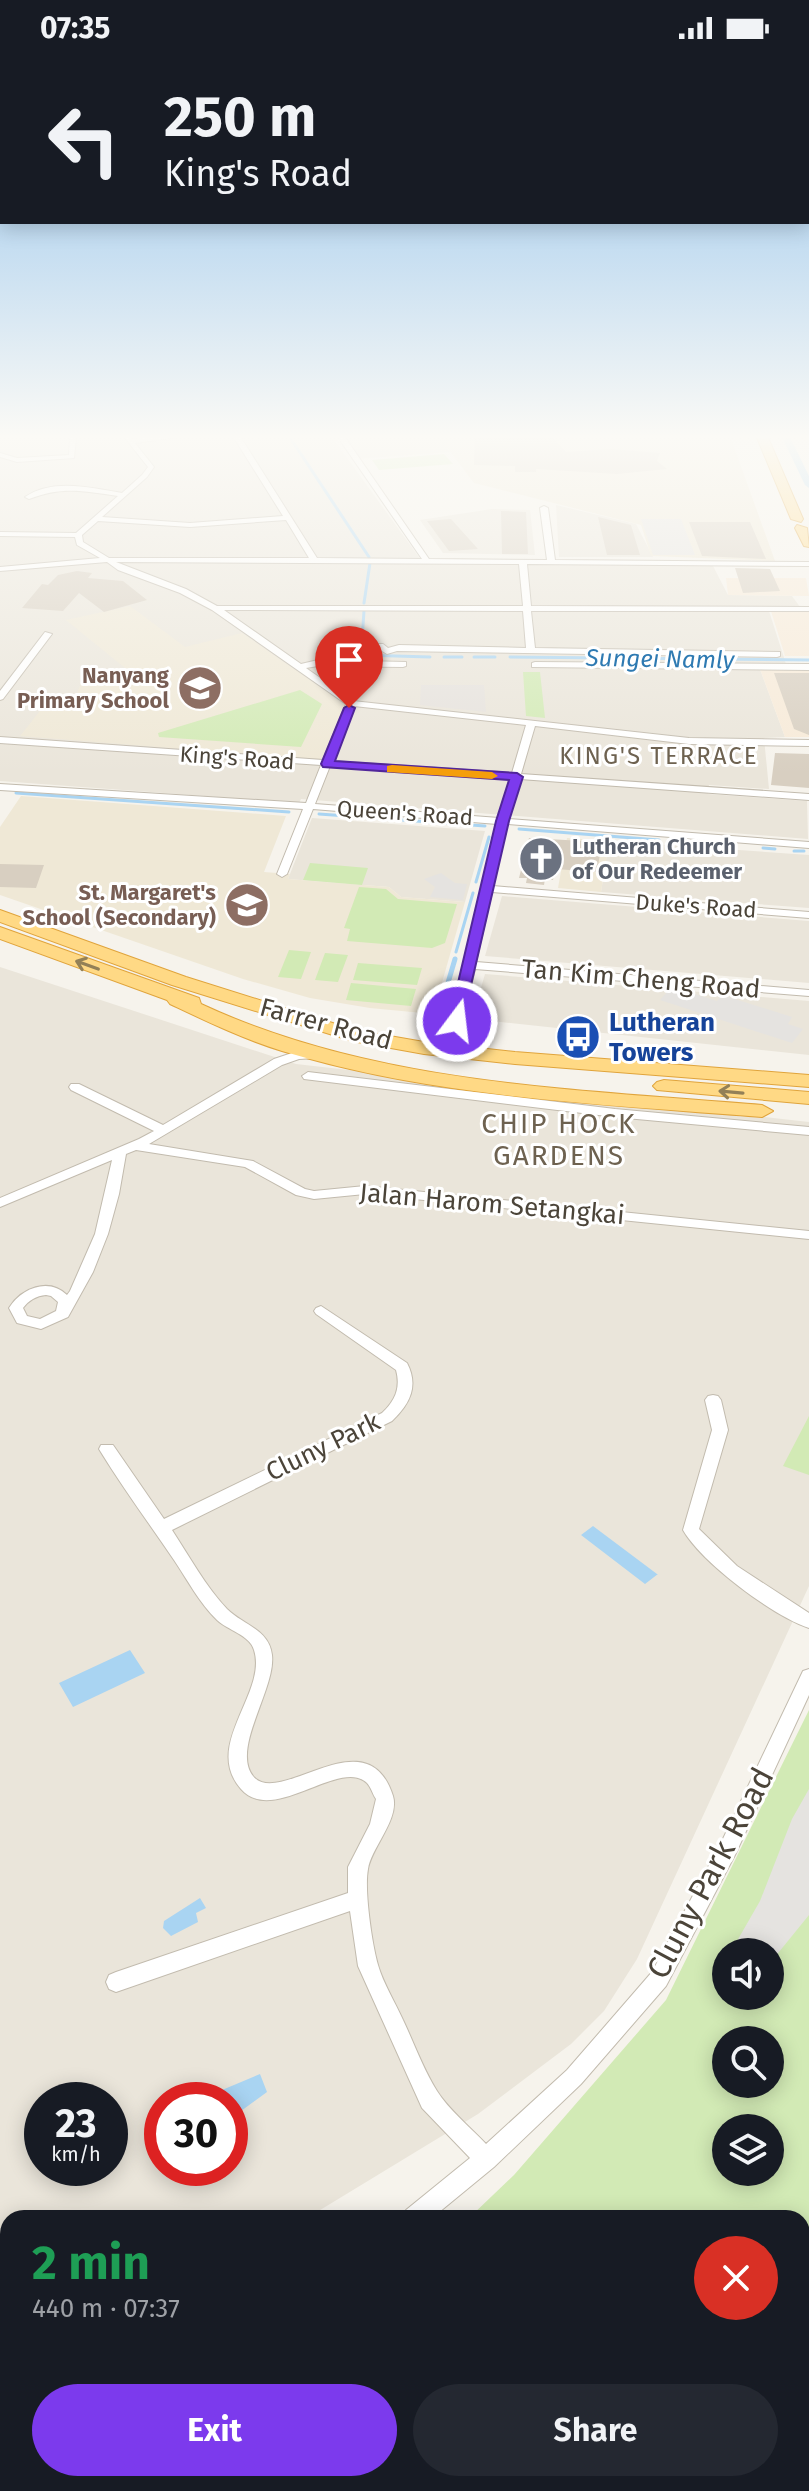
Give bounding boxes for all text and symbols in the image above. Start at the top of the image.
text: 07:35 [40,10,110,46]
text: 250 m [164,84,316,151]
icon: left [32,88,136,192]
text: King's Road [164,152,352,196]
pin [315,626,383,708]
icon: arrive [327,638,371,682]
water label: Sungei Namly [585,644,736,674]
place label: Nanyang Primary School [17,662,170,714]
school or university icon: Nanyang Primary School [176,664,224,712]
street label: King's Road [179,741,295,775]
district label: KING'S TERRACE [559,742,759,770]
street label: Queen's Road [336,795,474,831]
place label: Lutheran Church of Our Redeemer [572,833,742,885]
church icon: Lutheran Church of Our Redeemer [517,835,565,883]
place label: St. Margaret's School (Secondary) [23,879,216,931]
school or university icon: St. Margaret's School (Secondary) [223,881,271,929]
street label: Duke's Road [635,888,757,924]
street label: Tan Kim Cheng Road [520,953,762,1005]
one-way arrow [75,957,100,972]
position arrow [415,979,499,1063]
street label: Farrer Road [256,991,396,1057]
place label: Lutheran Towers [609,1007,715,1068]
bus stop icon: Lutheran Towers [554,1013,602,1061]
one-way arrow [718,1084,745,1099]
district label: CHIP HOCK GARDENS [481,1107,637,1172]
street label: Jalan Harom Setangkai [358,1177,626,1231]
street label: Cluny Park [261,1406,386,1488]
street label: Cluny Park Road [638,1761,782,1985]
map controls [712,1938,784,2186]
button: sound [712,1938,784,2010]
button: search [712,2026,784,2098]
speed limit sign: 30 [144,2082,248,2186]
text: 23 [55,2100,97,2148]
button: layers [712,2114,784,2186]
text: km/h [51,2142,101,2166]
text: 2 min [32,2234,150,2292]
button: close [694,2236,778,2320]
text: 440 m · 07:37 [32,2293,180,2324]
button: Exit [32,2384,397,2476]
button: Share [413,2384,778,2476]

